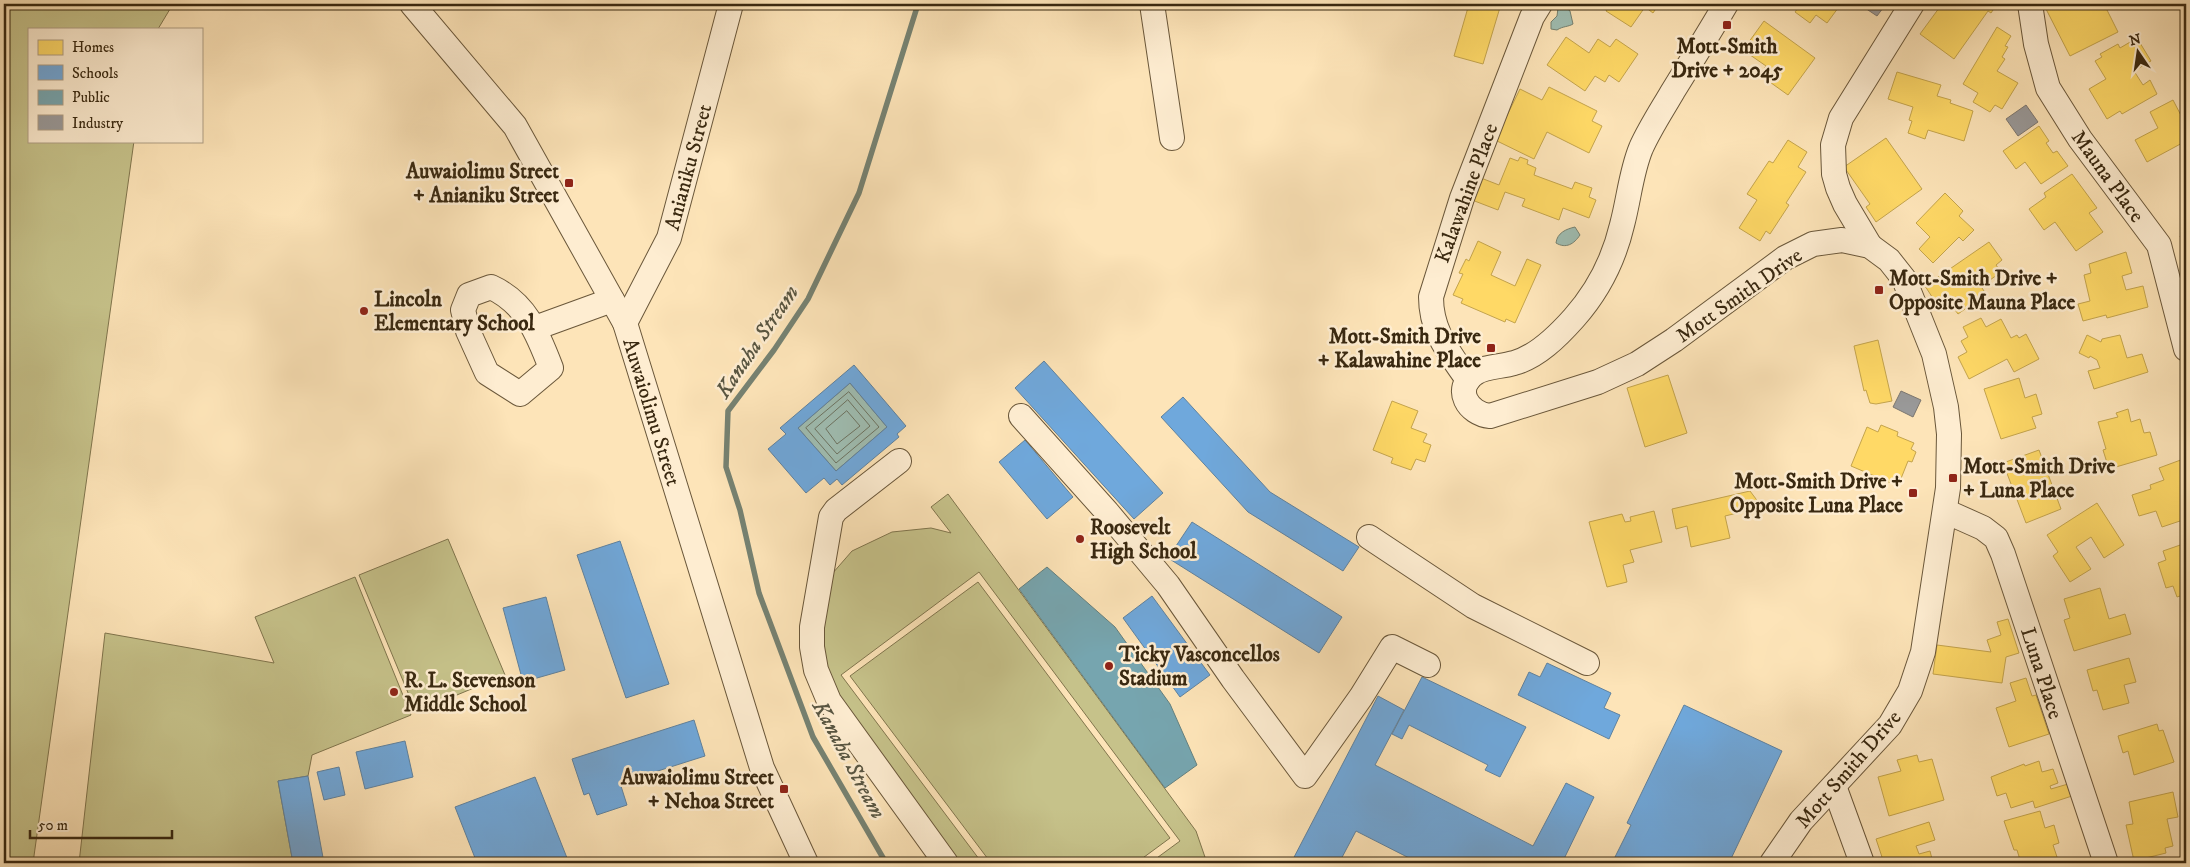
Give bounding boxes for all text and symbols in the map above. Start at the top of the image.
marker: Mott-Smith Drive + 2045 [1721,19,1733,31]
legend [28,28,202,142]
north arrow [2112,28,2162,78]
text: N [2128,30,2143,50]
place label: Mott-Smith Drive + 2045 [1671,34,1783,84]
text: Homes [72,38,114,57]
text: Schools [72,64,118,83]
text: Public [72,88,110,107]
street label: Anianiku Street [660,101,718,233]
text: Industry [72,114,124,133]
street label: Kalawahine Place [1430,120,1504,267]
street label: Mauna Place [2065,125,2150,228]
place label: Auwaiolimu Street + Anianiku Street [405,159,559,209]
marker: Auwaiolimu Street + Anianiku Street [563,177,575,189]
street label: Mott Smith Drive [1671,243,1808,349]
place label: Mott-Smith Drive + Opposite Mauna Place [1889,266,2075,316]
water label: Kanaha Stream [709,280,805,404]
marker: Mott-Smith Drive + Opposite Mauna Place [1873,284,1885,296]
place label: Lincoln Elementary School [374,287,535,337]
marker: Lincoln Elementary School [358,305,370,317]
place label: Mott-Smith Drive + Kalawahine Place [1318,324,1481,374]
street label: Auwaiolimu Street [616,335,686,490]
marker: Mott-Smith Drive + Kalawahine Place [1485,342,1497,354]
place label: Mott-Smith Drive + Luna Place [1963,454,2116,504]
place label: Mott-Smith Drive + Opposite Luna Place [1730,469,1903,519]
marker: Mott-Smith Drive + Luna Place [1947,472,1959,484]
marker: Mott-Smith Drive + Opposite Luna Place [1907,487,1919,499]
place label: Roosevelt High School [1090,515,1197,565]
marker: Roosevelt High School [1074,533,1086,545]
street label: Luna Place [2014,624,2068,723]
place label: Ticky Vasconcellos Stadium [1118,642,1280,692]
marker: Ticky Vasconcellos Stadium [1103,660,1115,672]
place label: R. L. Stevenson Middle School [404,668,537,718]
marker: R. L. Stevenson Middle School [388,686,400,698]
water label: Kanaha Stream [806,695,891,824]
street label: Mott Smith Drive [1790,705,1907,834]
place label: Auwaiolimu Street + Nehoa Street [620,765,774,815]
marker: Auwaiolimu Street + Nehoa Street [778,783,790,795]
scale bar [30,807,172,839]
text: 50 m [38,816,68,835]

